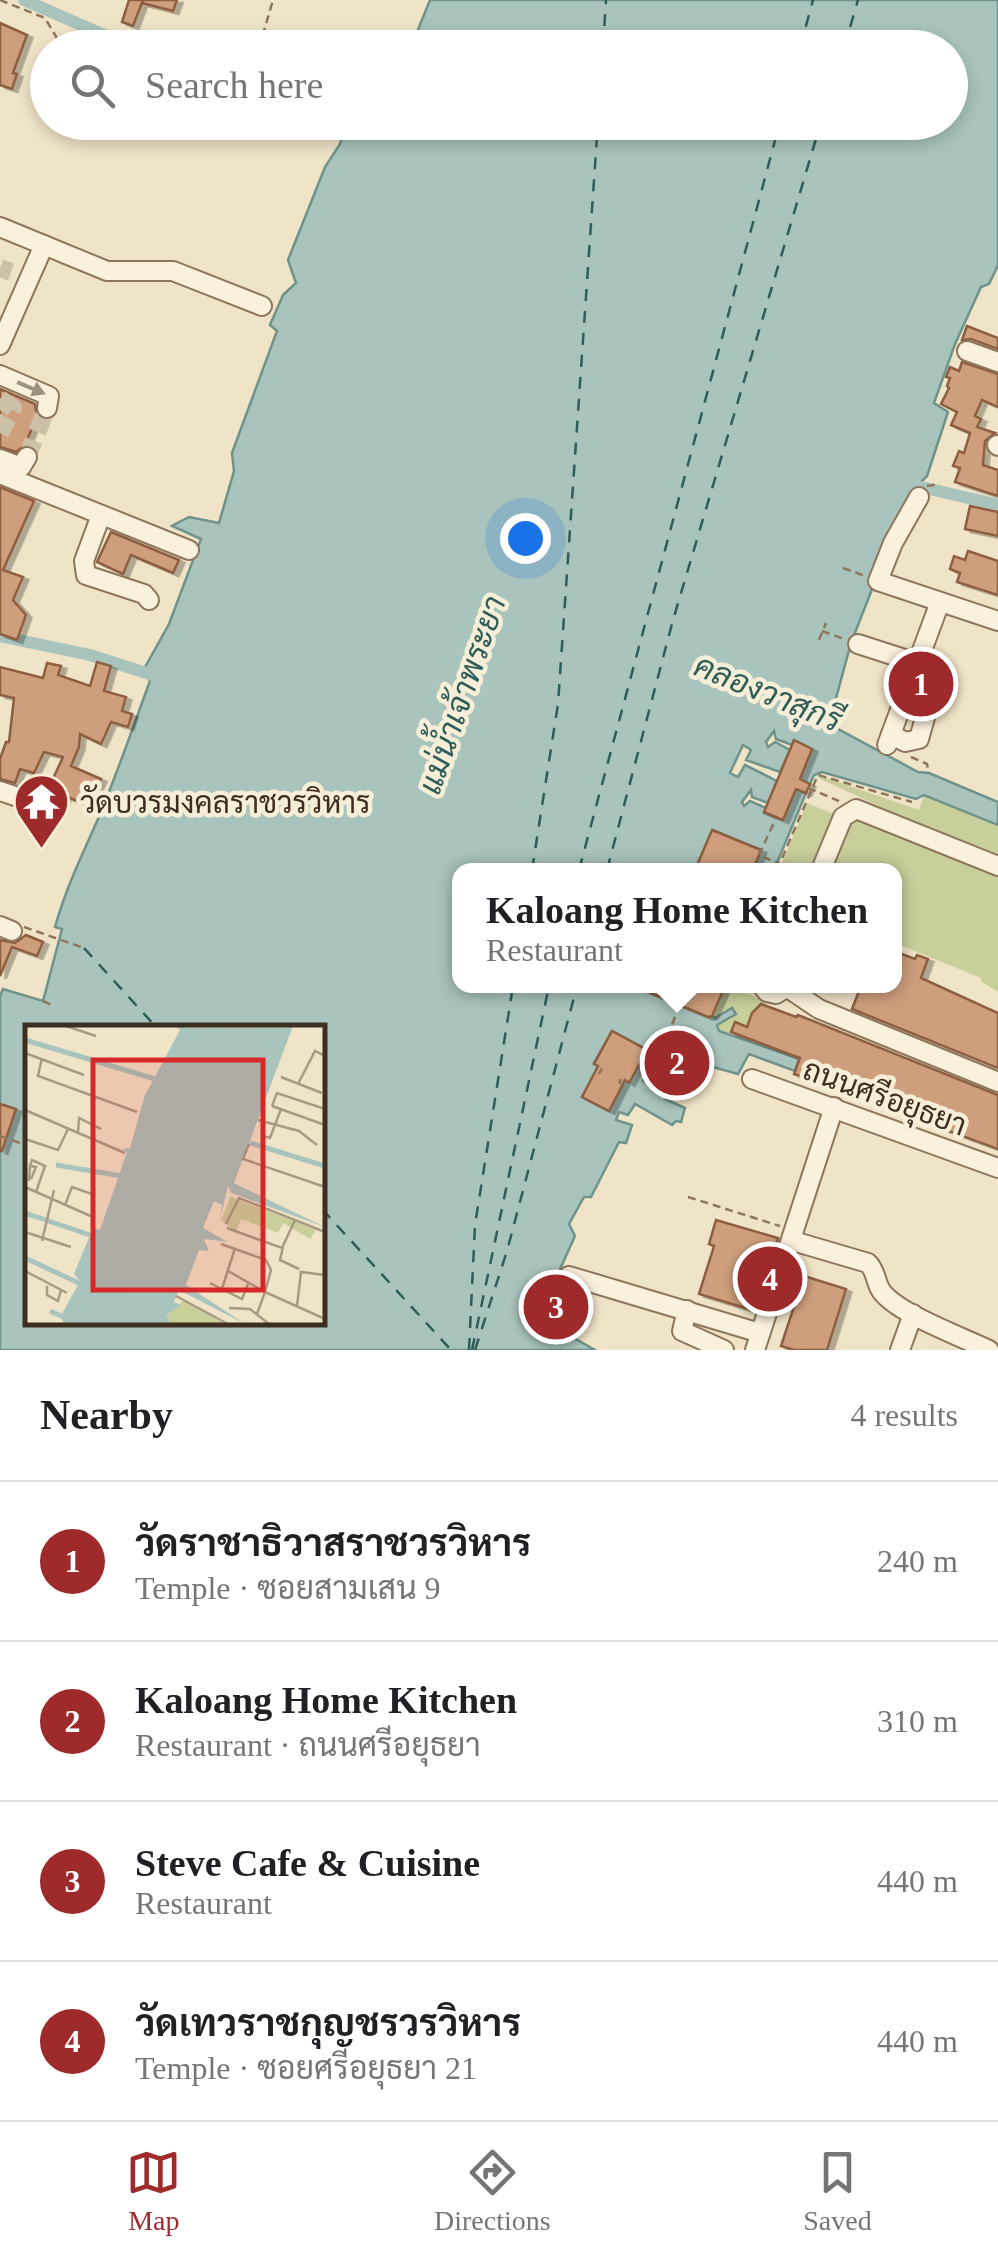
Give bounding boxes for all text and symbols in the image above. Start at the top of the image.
search box [30,30,968,140]
icon: search [65,58,120,113]
text: Search here [145,64,323,106]
one-way arrow [16,380,45,396]
your location [500,513,551,564]
water label: แม่น้ำเจ้าพระยา [401,588,513,799]
water label: คลองวาสุกรี [688,645,849,743]
pin: 1 [888,646,954,722]
temple icon: วัดบวรมงคลราชวรวิหาร [11,772,71,851]
place label: วัดบวรมงคลราชวรวิหาร [80,784,371,819]
popup [452,863,902,993]
text: Kaloang Home Kitchen [486,889,868,931]
text: Restaurant [486,932,623,968]
inset map [25,1025,325,1325]
pin: 2 [644,1026,710,1100]
street label: ถนนศรีอยุธยา [797,1050,972,1146]
pin: 4 [738,1242,802,1316]
pin: 3 [524,1270,588,1344]
text: Nearby [40,1392,173,1438]
text: 4 results [850,1397,958,1433]
text: วัดราชาธิวาสราชวรวิหาร [135,1522,531,1564]
text: 1 [65,1543,81,1579]
text: 240 m [877,1543,958,1579]
text: Temple · ซอยสามเสน 9 [135,1570,441,1606]
text: Kaloang Home Kitchen [135,1679,517,1721]
text: 2 [65,1703,81,1739]
text: 310 m [877,1703,958,1739]
text: Restaurant · ถนนศรีอยุธยา [135,1727,481,1763]
text: Steve Cafe & Cuisine [135,1842,480,1884]
text: 3 [65,1863,81,1899]
text: 440 m [877,1863,958,1899]
text: Restaurant [135,1885,272,1921]
text: วัดเทวราชกุญชรวรวิหาร [135,2002,521,2044]
text: 4 [65,2023,81,2059]
text: 440 m [877,2023,958,2059]
text: Temple · ซอยศรีอยุธยา 21 [135,2050,477,2086]
tab: Map [126,2145,181,2237]
tab: Directions [434,2145,551,2237]
tab: Saved [803,2145,872,2237]

